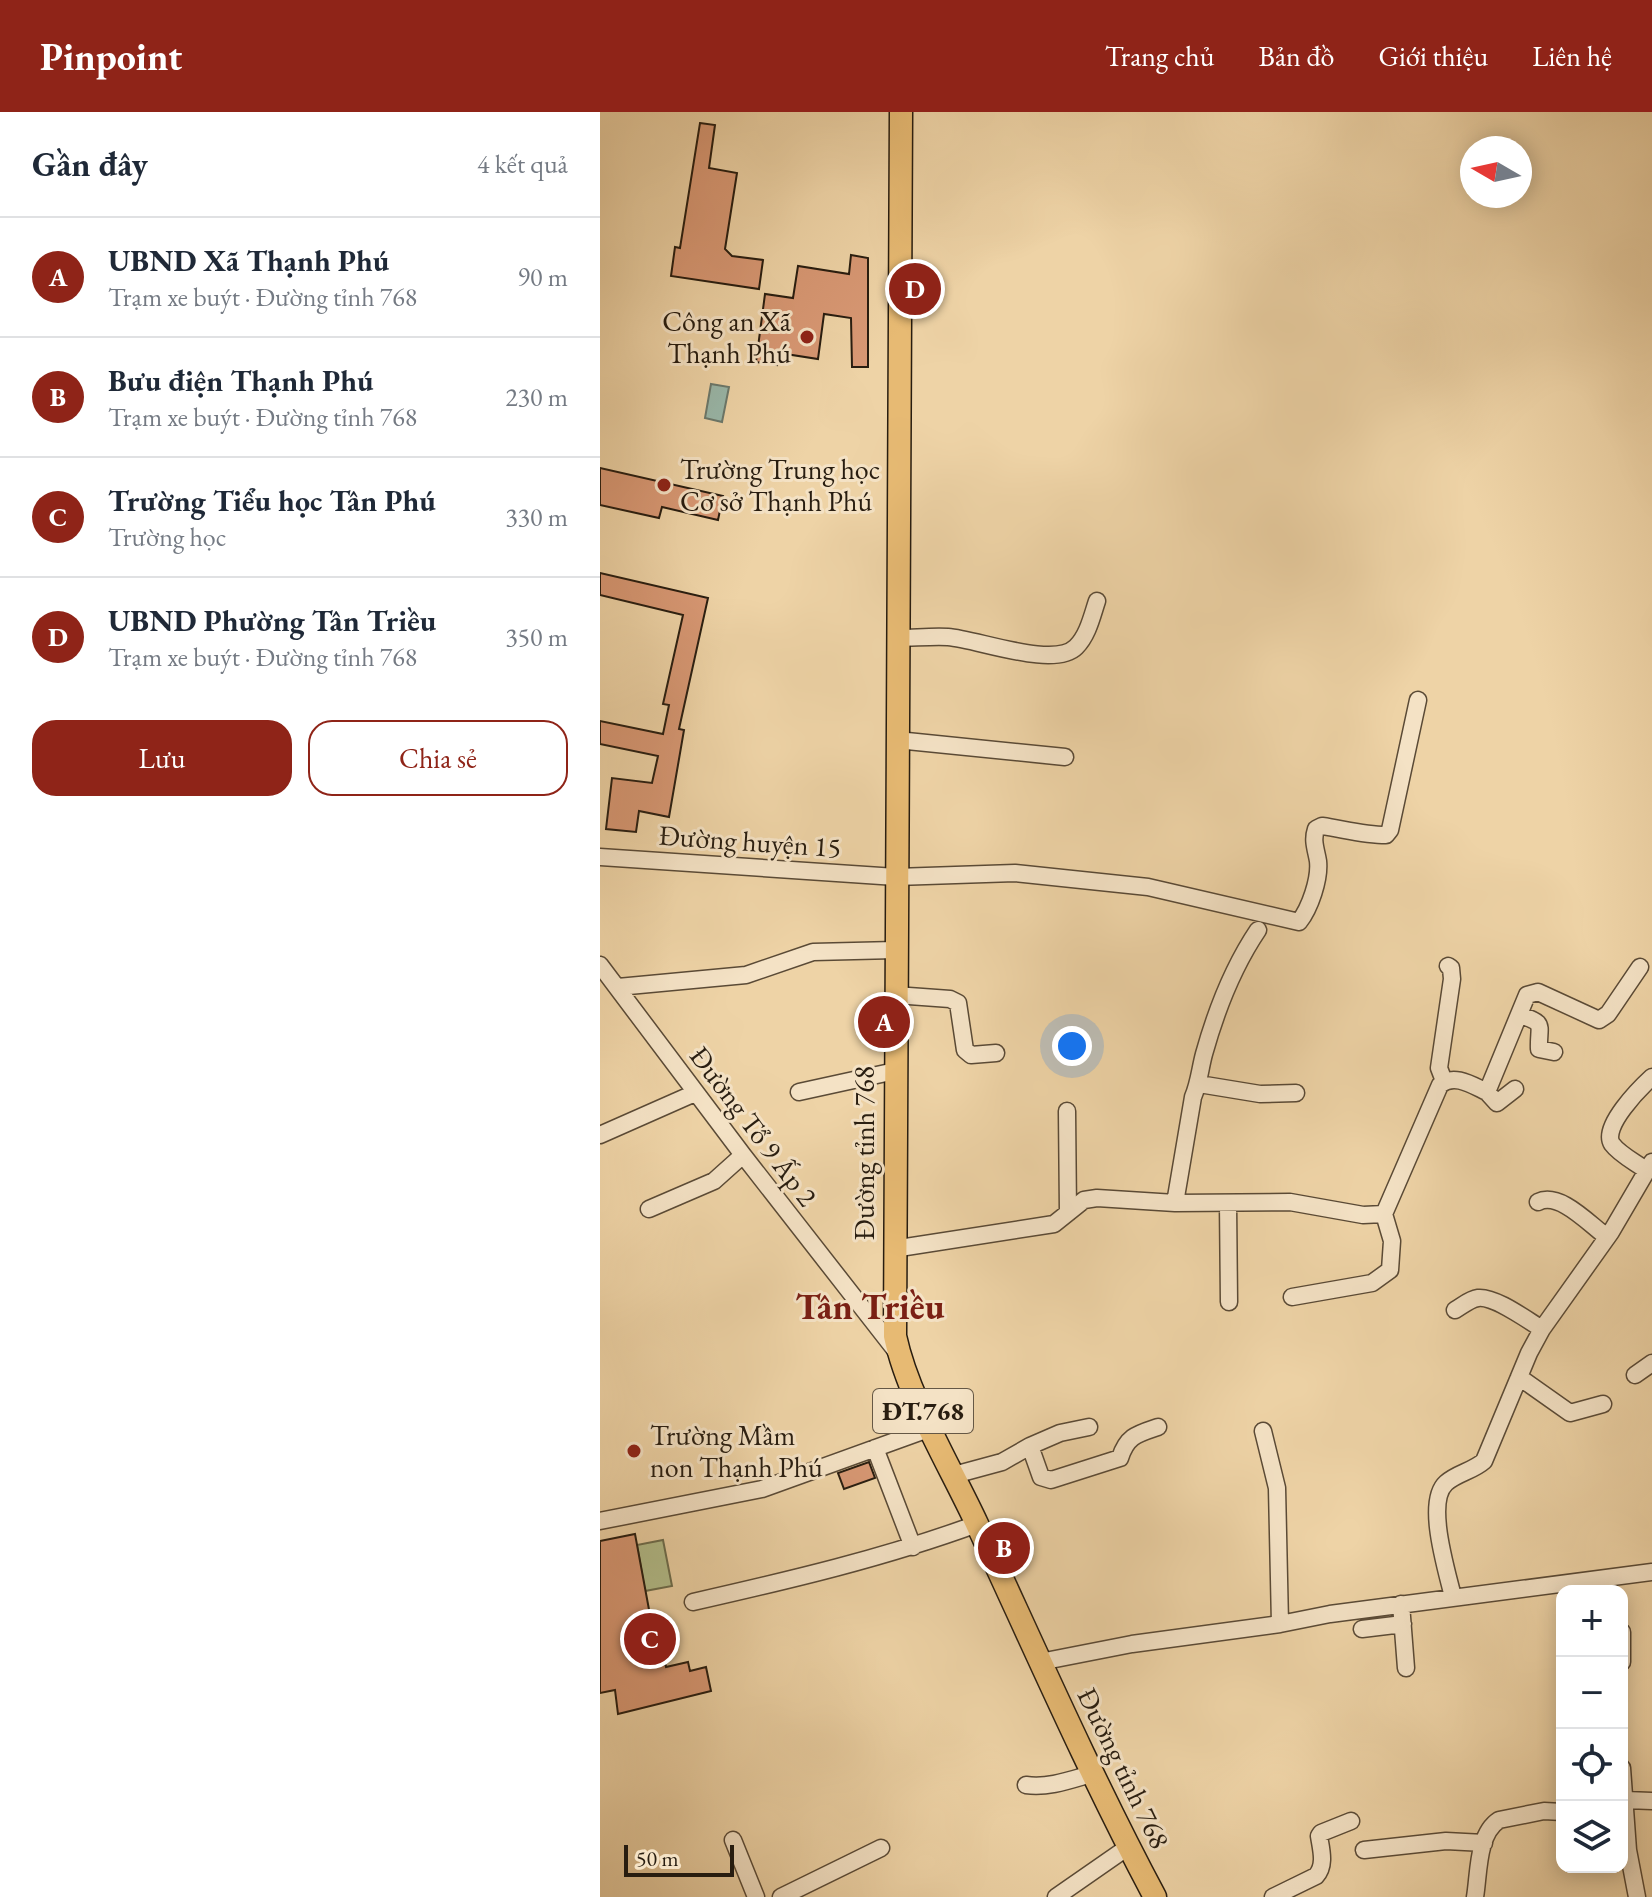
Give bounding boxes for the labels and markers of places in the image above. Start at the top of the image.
pin: D [889,259,941,319]
place label: Công an Xã Thạnh Phú [662,303,792,371]
marker: Công an Xã Thạnh Phú [798,328,816,346]
place label: Trường Trung học Cơ sở Thạnh Phú [680,451,880,519]
marker: Trường Trung học Cơ sở Thạnh Phú [655,476,673,494]
pin: A [858,992,910,1052]
place label: Trường Mầm non Thạnh Phú [650,1417,823,1485]
marker: Trường Mầm non Thạnh Phú [625,1442,643,1460]
pin: B [978,1518,1030,1578]
pin: C [624,1609,676,1669]

